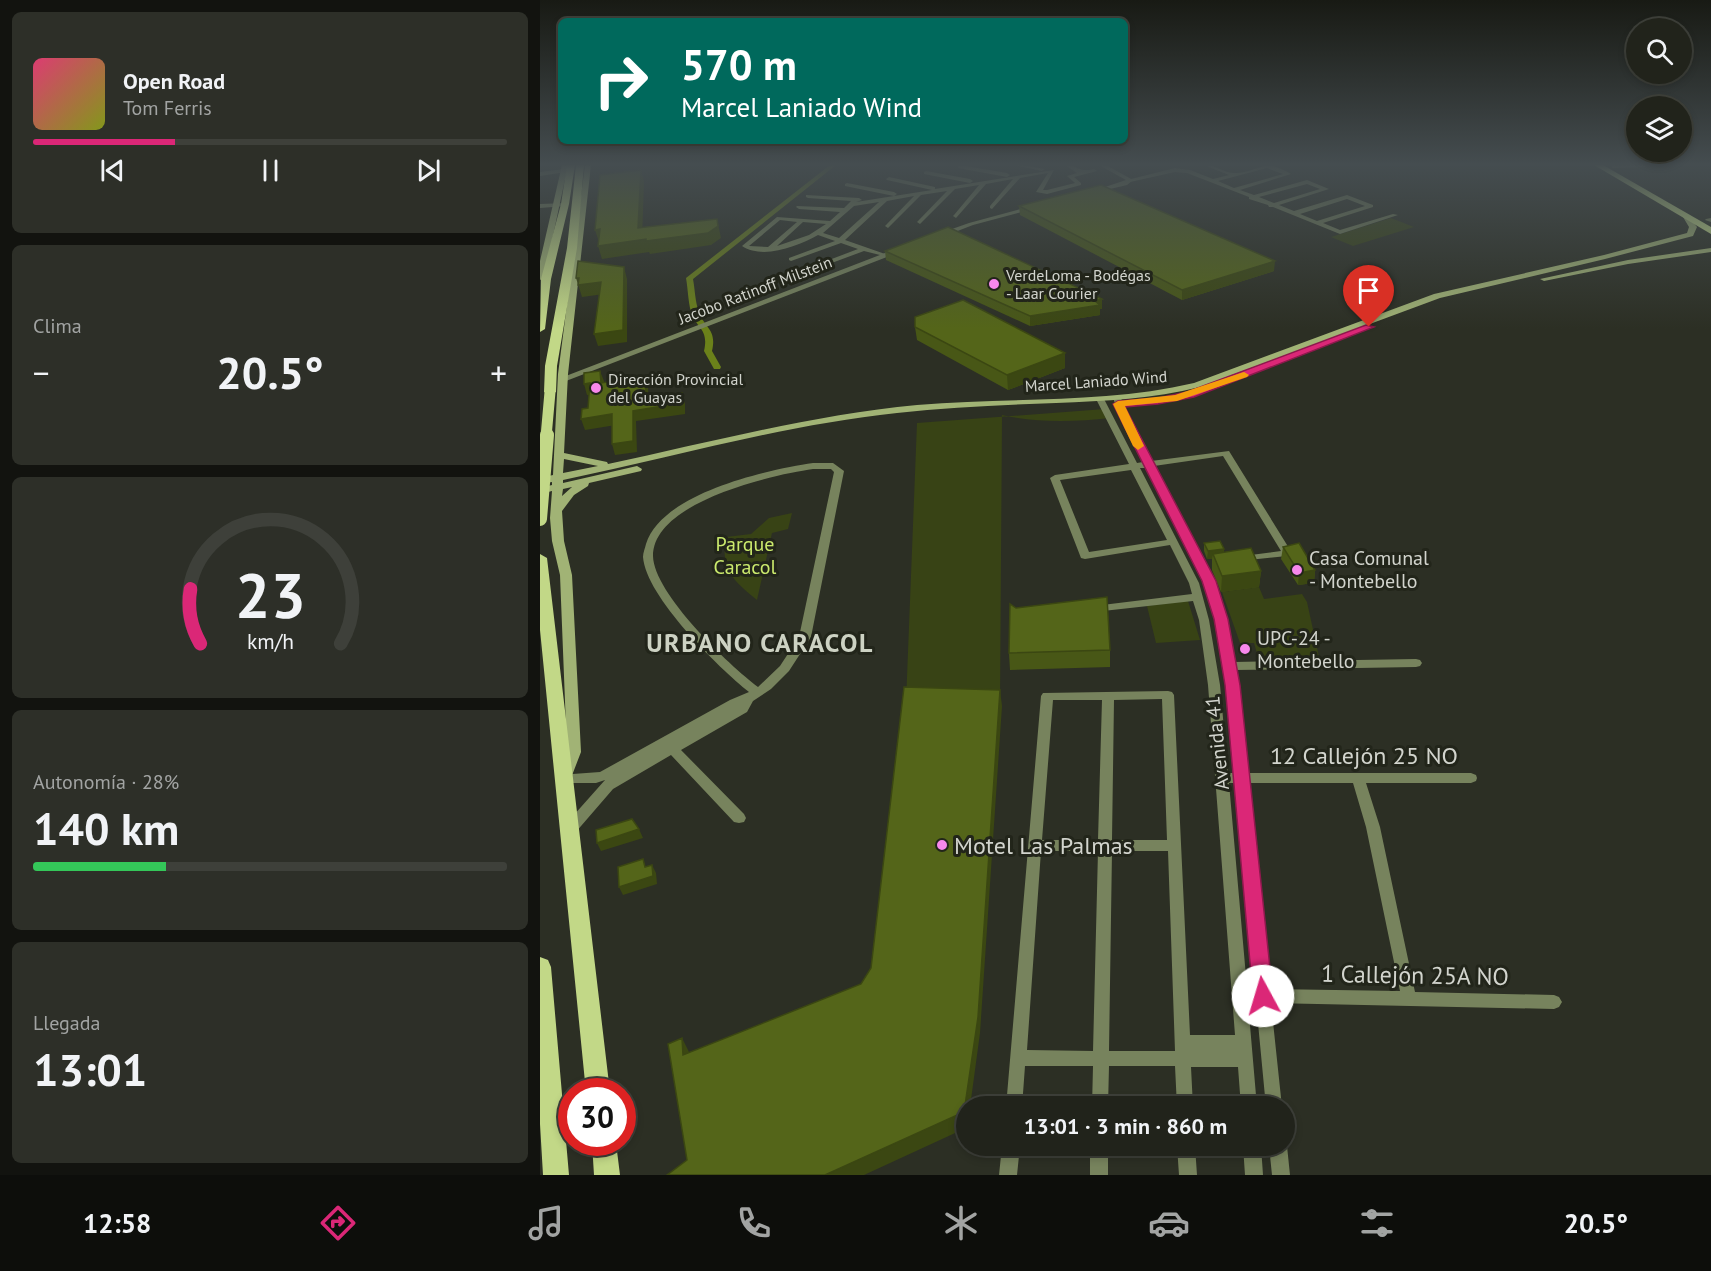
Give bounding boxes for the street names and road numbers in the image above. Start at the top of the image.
street label: Jacobo Ratinoff Milstein [674,251,835,329]
street label: Marcel Laniado Wind [1024,366,1168,396]
street label: Avenida 41 [1199,695,1235,791]
street label: 12 Callejón 25 NO [1270,740,1458,771]
street label: 1 Callejón 25A NO [1321,958,1509,992]

